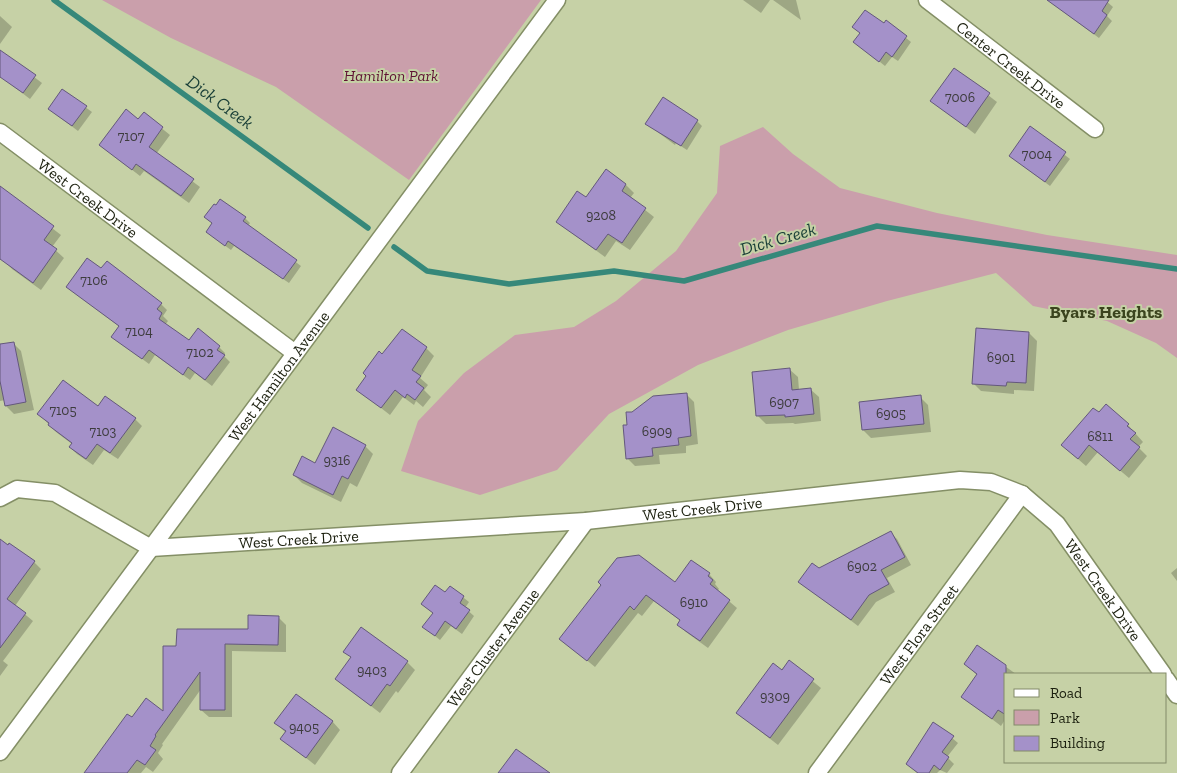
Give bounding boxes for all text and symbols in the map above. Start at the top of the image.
street label: Center Creek Drive [952,17,1069,113]
park label: Hamilton Park [344,66,438,85]
water label: Dick Creek [182,70,258,134]
house number: 7006 [945,89,975,106]
house number: 7107 [118,128,145,145]
house number: 7004 [1022,146,1053,163]
street label: West Creek Drive [34,155,142,242]
house number: 9208 [586,207,616,224]
water label: Dick Creek [738,218,818,260]
house number: 7106 [80,272,108,289]
district label: Byars Heights [1050,301,1162,323]
street label: West Hamilton Avenue [224,307,334,445]
house number: 7104 [125,323,153,340]
house number: 7102 [186,344,214,361]
house number: 6901 [987,349,1016,366]
house number: 6907 [769,394,799,411]
house number: 7105 [49,402,77,419]
house number: 6905 [876,405,906,422]
house number: 7103 [90,423,117,440]
house number: 6909 [642,423,672,440]
house number: 6811 [1087,428,1113,445]
house number: 9316 [323,452,351,469]
street label: West Creek Drive [642,493,763,525]
street label: West Creek Drive [238,526,359,553]
street label: West Creek Drive [1061,535,1145,645]
house number: 6902 [847,558,877,575]
street label: West Flora Street [876,581,962,689]
street label: West Cluster Avenue [443,585,543,711]
house number: 6910 [680,594,708,611]
house number: 9403 [357,662,387,679]
legend [1004,673,1167,763]
text: Road [1050,684,1083,702]
house number: 9309 [760,688,790,705]
text: Park [1050,709,1080,727]
house number: 9405 [289,719,319,736]
text: Building [1050,734,1105,752]

